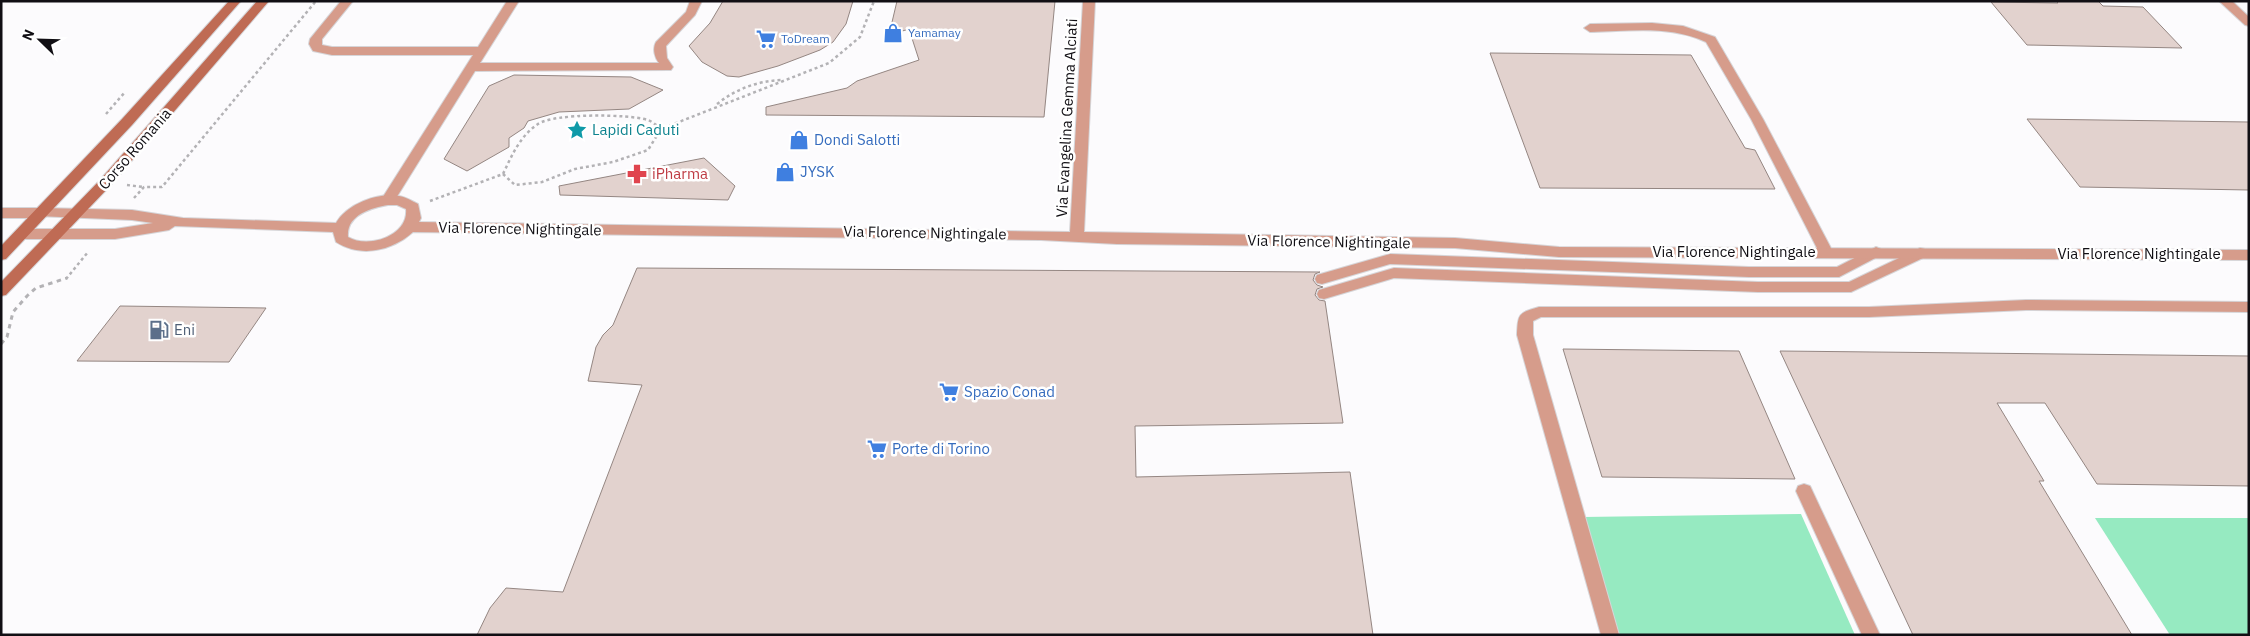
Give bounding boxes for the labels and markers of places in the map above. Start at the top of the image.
shop icon: Yamamay [882,22,904,44]
place label: Yamamay [908,25,961,40]
supermarket icon: ToDream [755,28,777,50]
place label: ToDream [781,31,830,46]
place icon: Lapidi Caduti [566,119,588,141]
place label: Lapidi Caduti [592,120,680,139]
shop icon: Dondi Salotti [788,129,810,151]
place label: Dondi Salotti [814,130,900,149]
shop icon: JYSK [774,161,796,183]
place label: JYSK [800,162,835,181]
pharmacy icon: iPharma [626,163,648,185]
place label: iPharma [652,164,708,183]
fuel station icon: Eni [148,319,170,341]
place label: Eni [174,320,195,339]
supermarket icon: Spazio Conad [938,381,960,403]
place label: Spazio Conad [964,382,1055,401]
supermarket icon: Porte di Torino [866,438,888,460]
place label: Porte di Torino [892,439,990,458]

